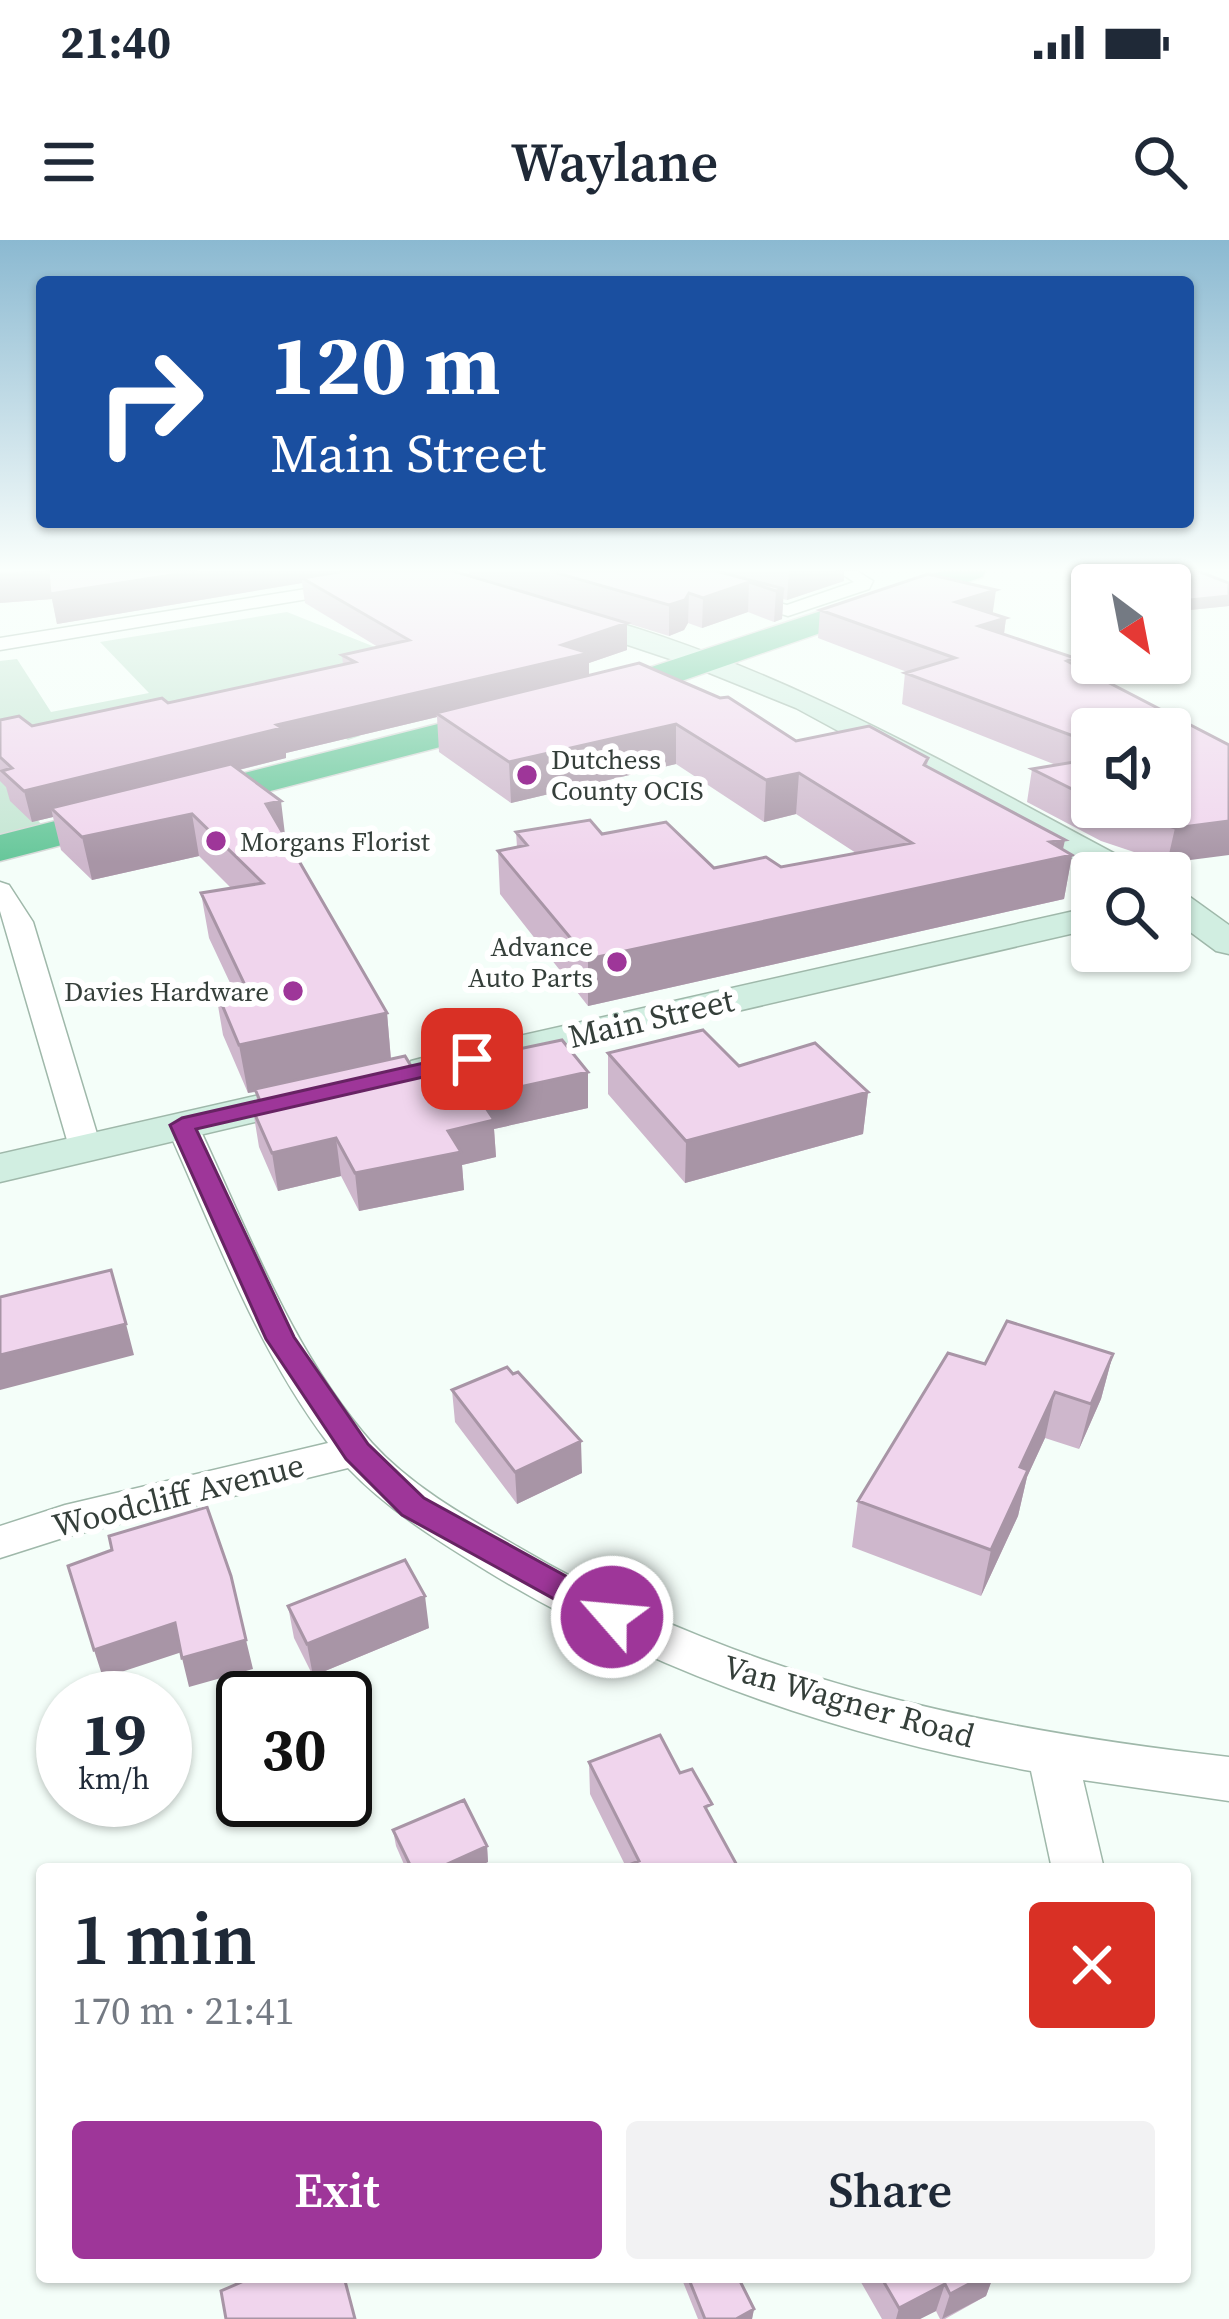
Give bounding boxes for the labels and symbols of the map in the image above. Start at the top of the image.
north arrow [1071,564,1191,684]
place label: Dutchess County OCIS [551,741,704,809]
marker: Dutchess County OCIS [514,762,540,788]
place label: Morgans Florist [240,823,430,860]
marker: Morgans Florist [203,828,229,854]
place label: Advance Auto Parts [468,928,593,996]
marker: Advance Auto Parts [604,949,630,975]
place label: Davies Hardware [64,973,269,1010]
street label: Main Street [564,977,739,1059]
marker: Davies Hardware [280,978,306,1004]
pin [421,1008,523,1110]
street label: Woodcliff Avenue [48,1442,308,1548]
position arrow [549,1554,675,1680]
street label: Van Wagner Road [718,1644,980,1758]
speed limit sign: 30 [216,1671,372,1827]

